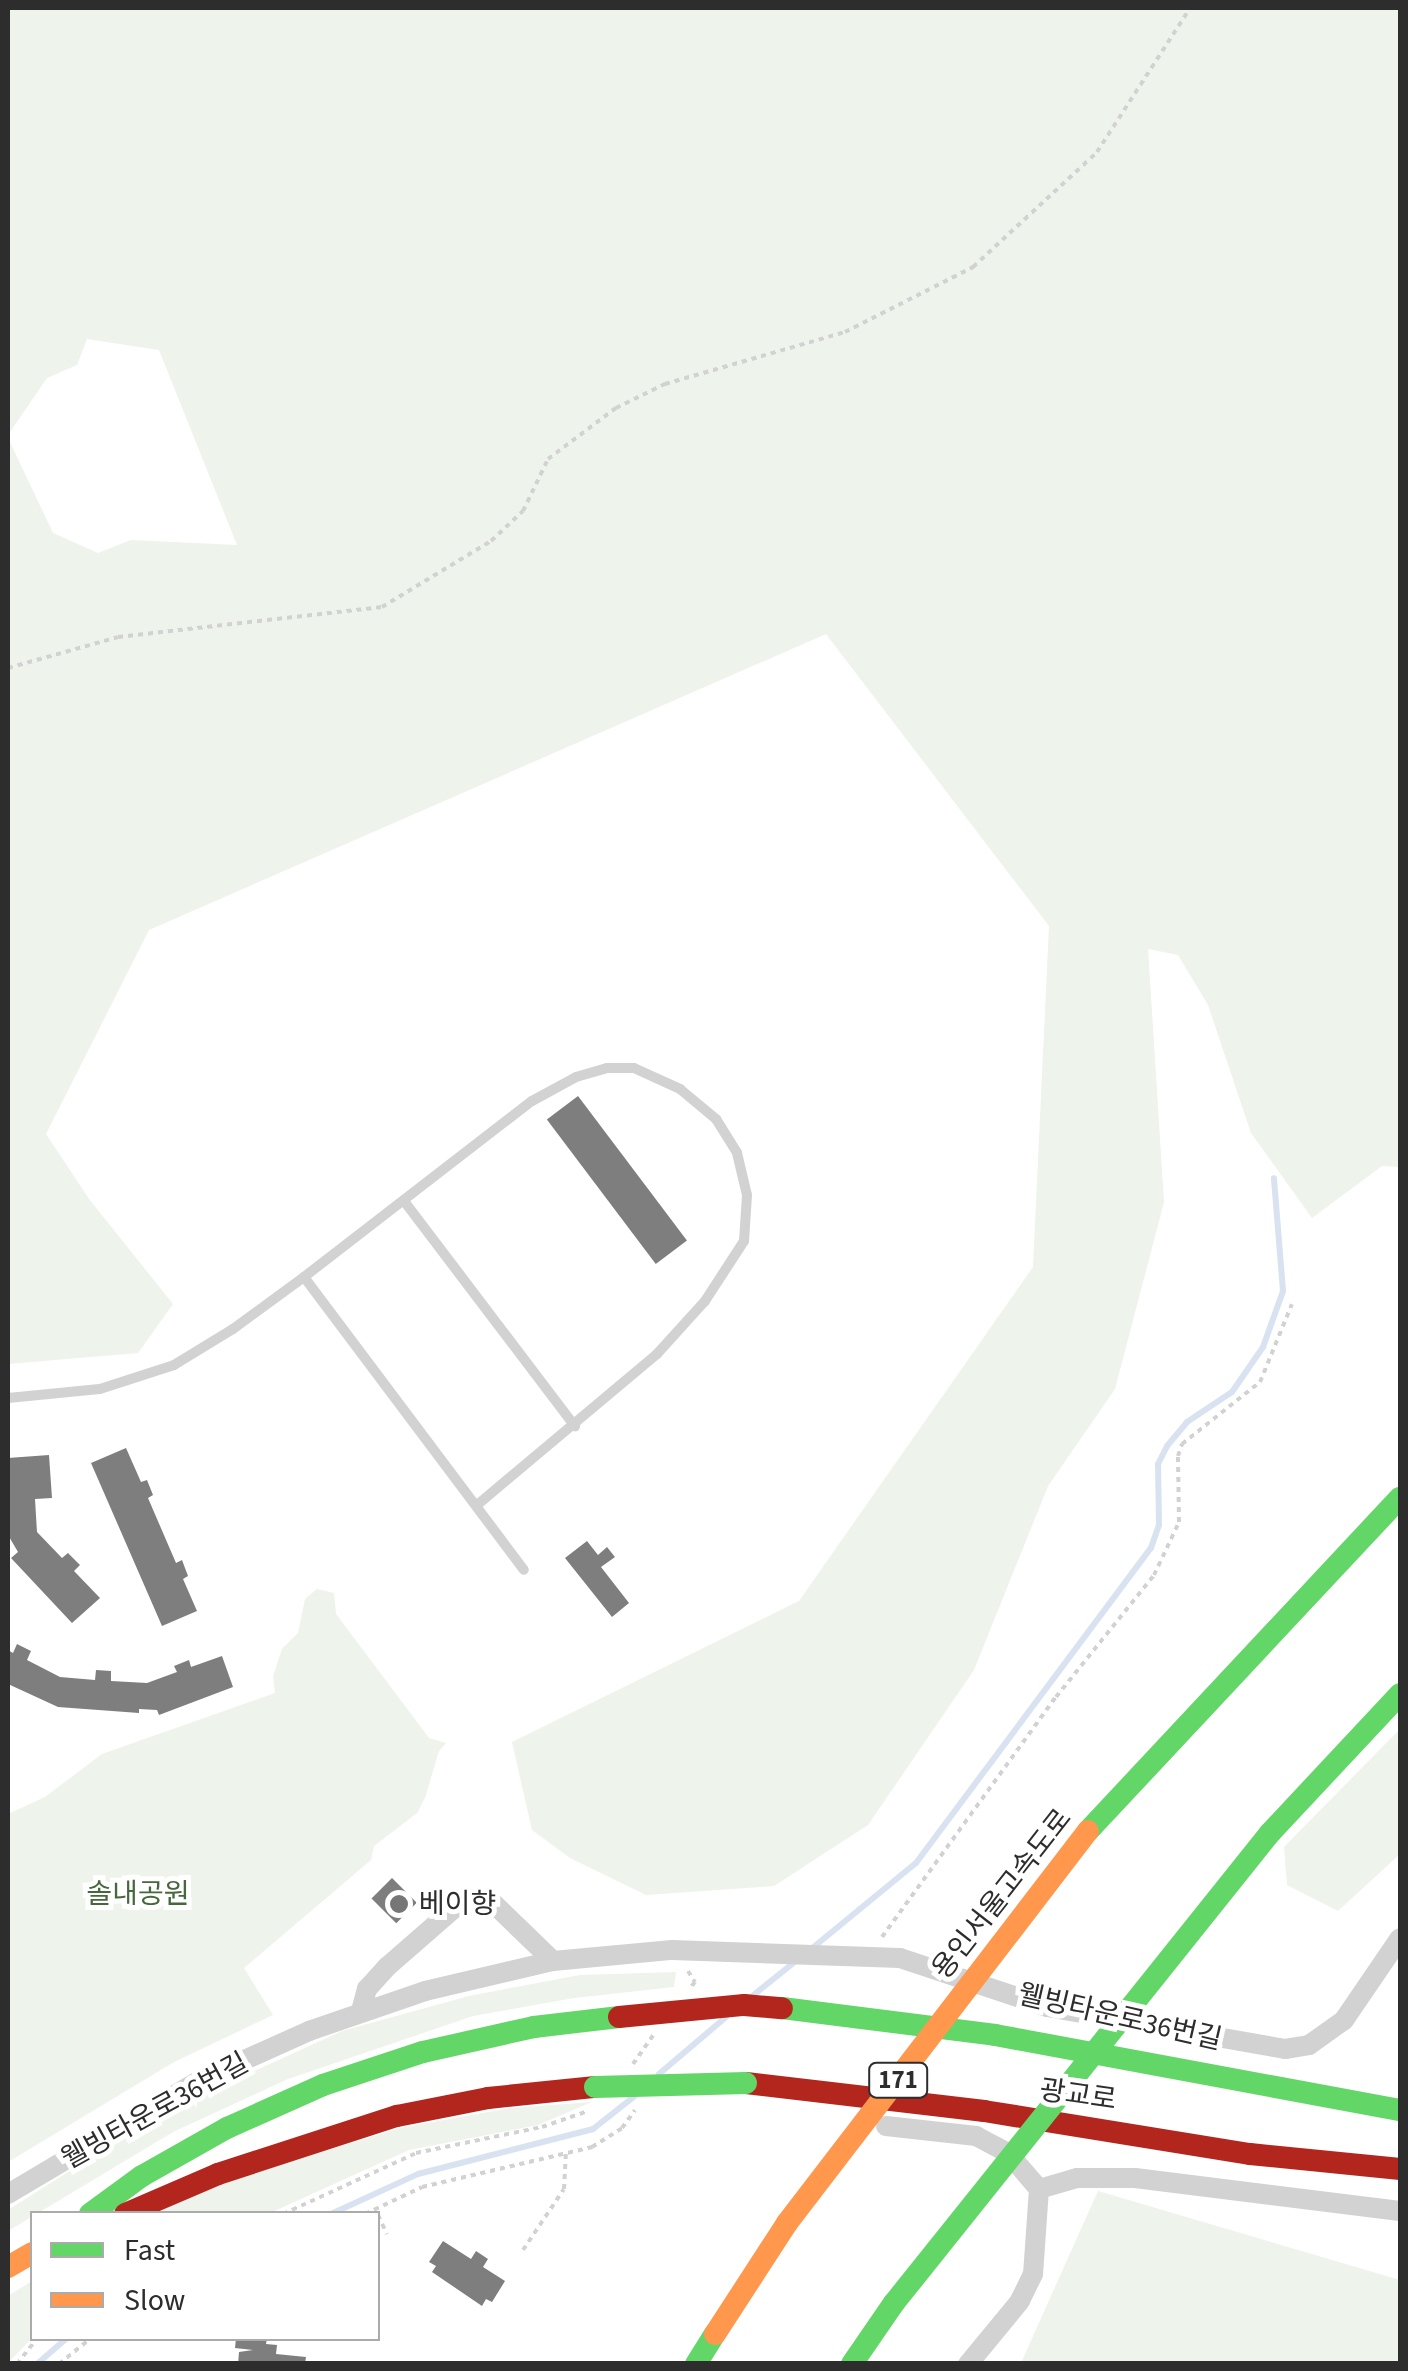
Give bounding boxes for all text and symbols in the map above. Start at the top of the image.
street label: 용인서울고속도로 [925,1802,1079,1986]
park label: 솔내공원 [86,1877,190,1911]
place label: 베이향 [419,1887,496,1921]
marker: 베이향 [388,1893,410,1915]
street label: 웰빙타운로36번길 [1015,1977,1225,2057]
street label: 웰빙타운로36번길 [56,2046,254,2176]
road number: 171 [868,2060,928,2100]
street label: 광교로 [1037,2073,1119,2117]
legend [30,2211,380,2341]
text: Fast [124,2229,175,2272]
text: Slow [124,2279,185,2322]

